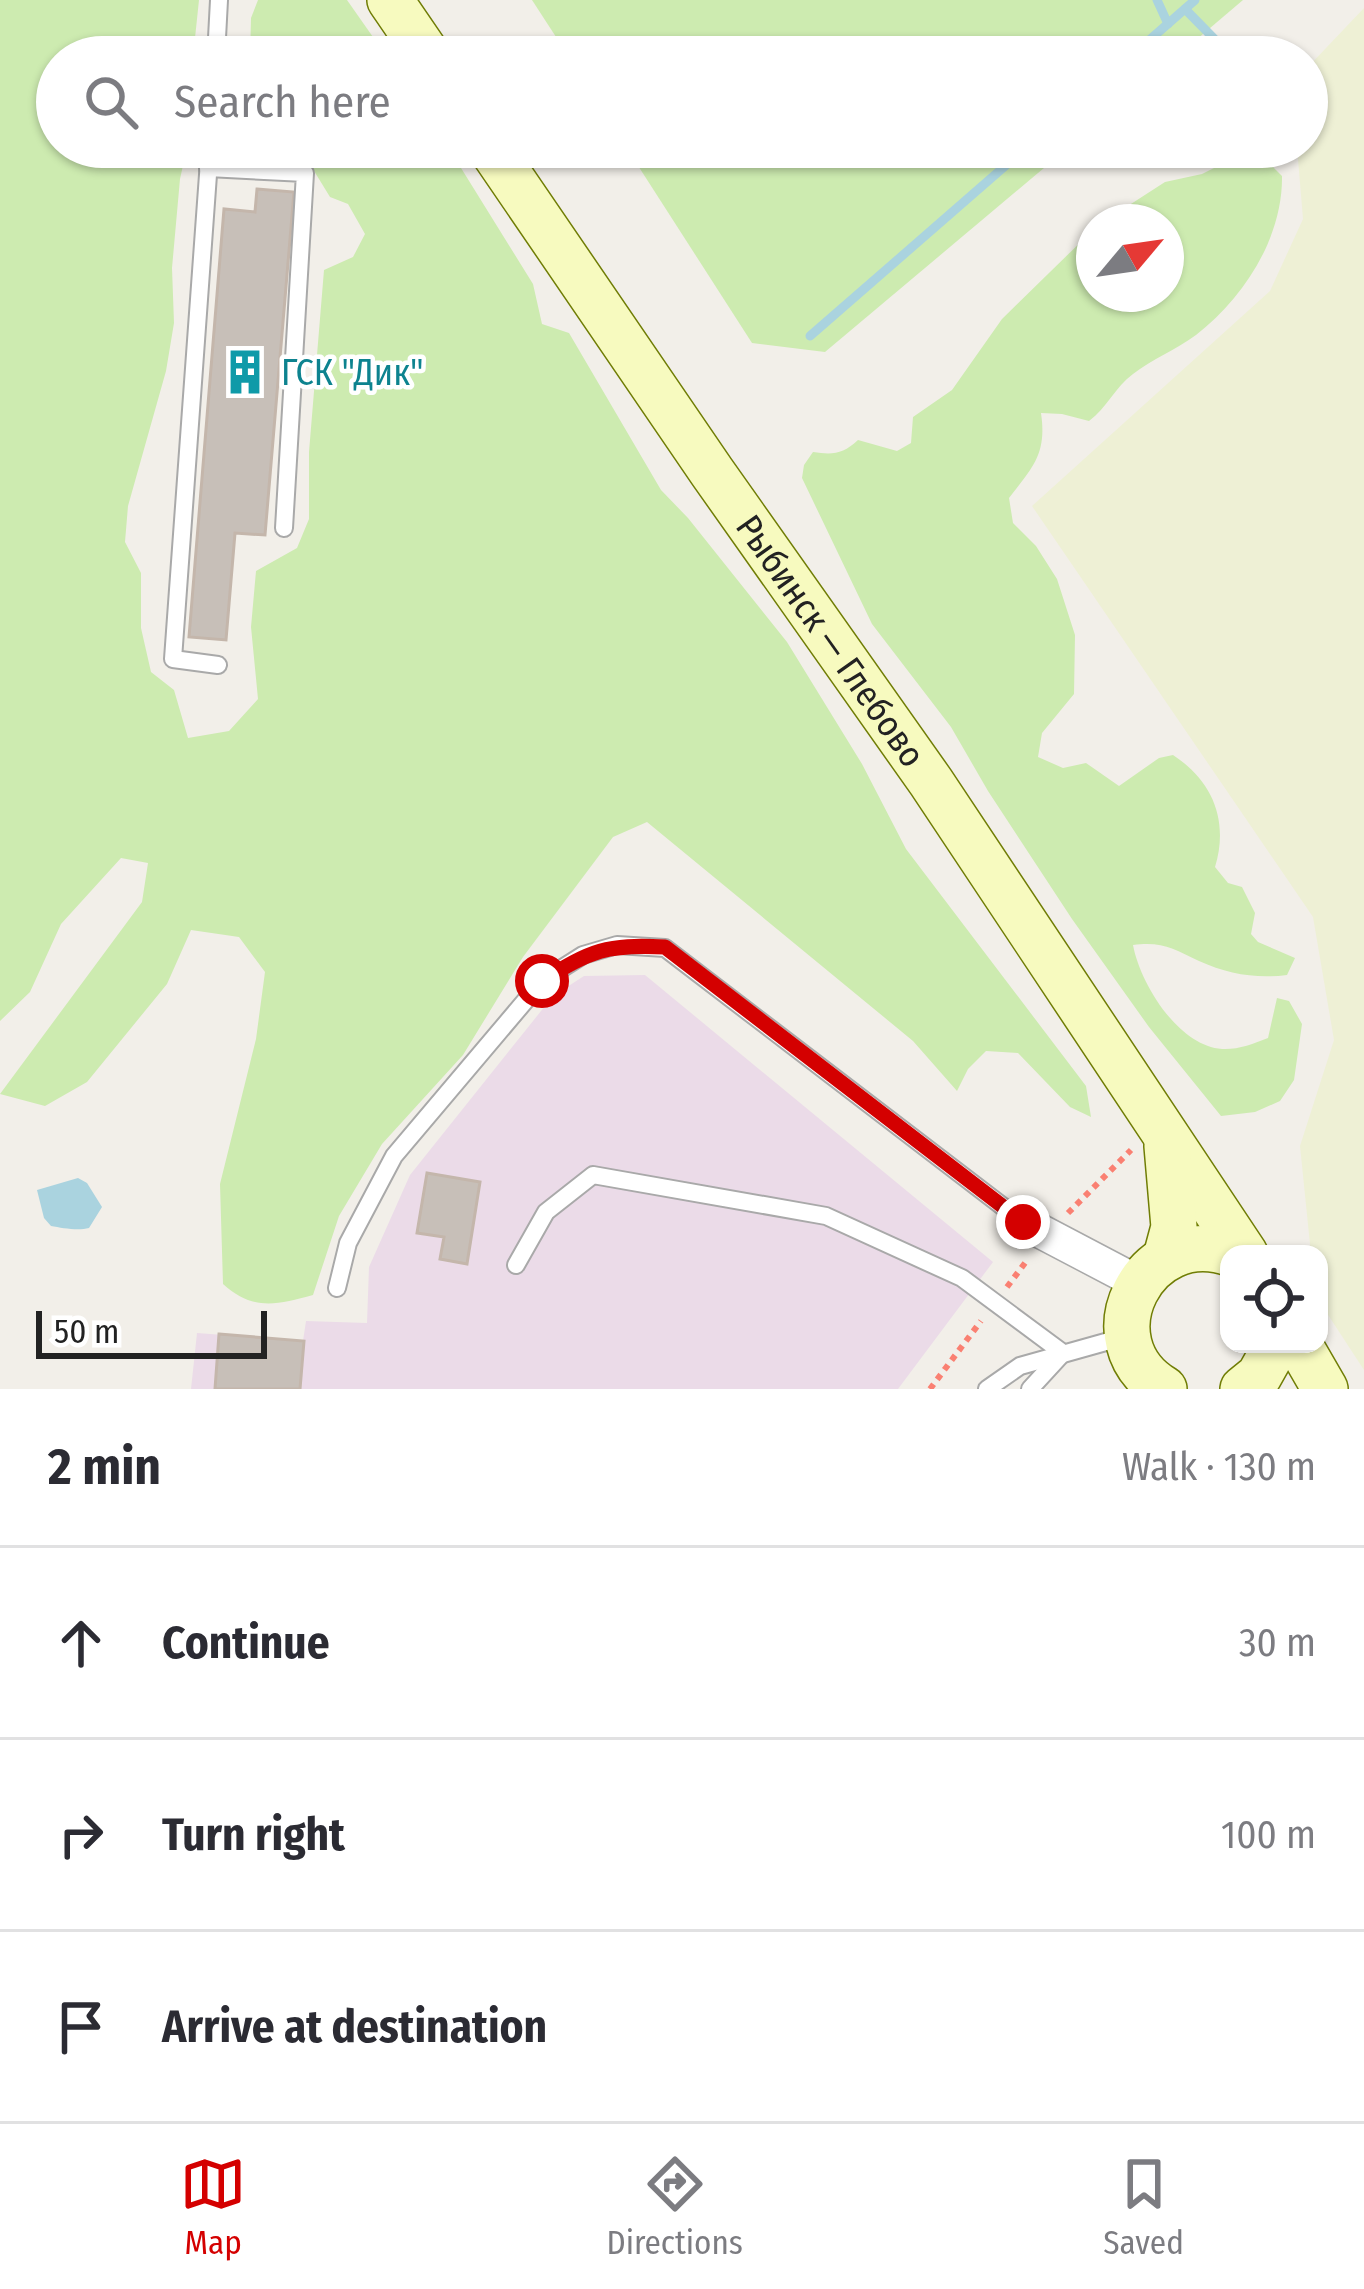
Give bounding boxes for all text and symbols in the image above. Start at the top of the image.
search box [36,36,1328,168]
icon: search [78,69,144,135]
text: Search here [174,75,391,129]
north arrow [1076,204,1184,312]
building icon: ГСК "Дик" [220,347,270,397]
place label: ГСК "Дик" [281,351,424,395]
street label: Рыбинск — Глебово [726,507,934,776]
route start [515,954,569,1008]
route end [996,1195,1050,1249]
map controls [1220,1245,1328,1353]
button: locate [1220,1245,1328,1353]
scale bar [36,1305,267,1358]
text: 50 m [54,1312,119,1352]
text: 2 min [48,1436,161,1498]
text: Walk · 130 m [1122,1444,1316,1490]
icon: ahead [48,1610,114,1676]
text: Continue [162,1616,330,1670]
text: 30 m [1239,1620,1316,1666]
icon: right [48,1802,114,1868]
text: Turn right [162,1808,345,1862]
text: 100 m [1221,1812,1316,1858]
icon: arrive [48,1994,114,2060]
text: Arrive at destination [162,2000,547,2054]
tab: Map [180,2151,246,2263]
tab: Directions [606,2151,743,2263]
tab: Saved [1103,2151,1184,2263]

